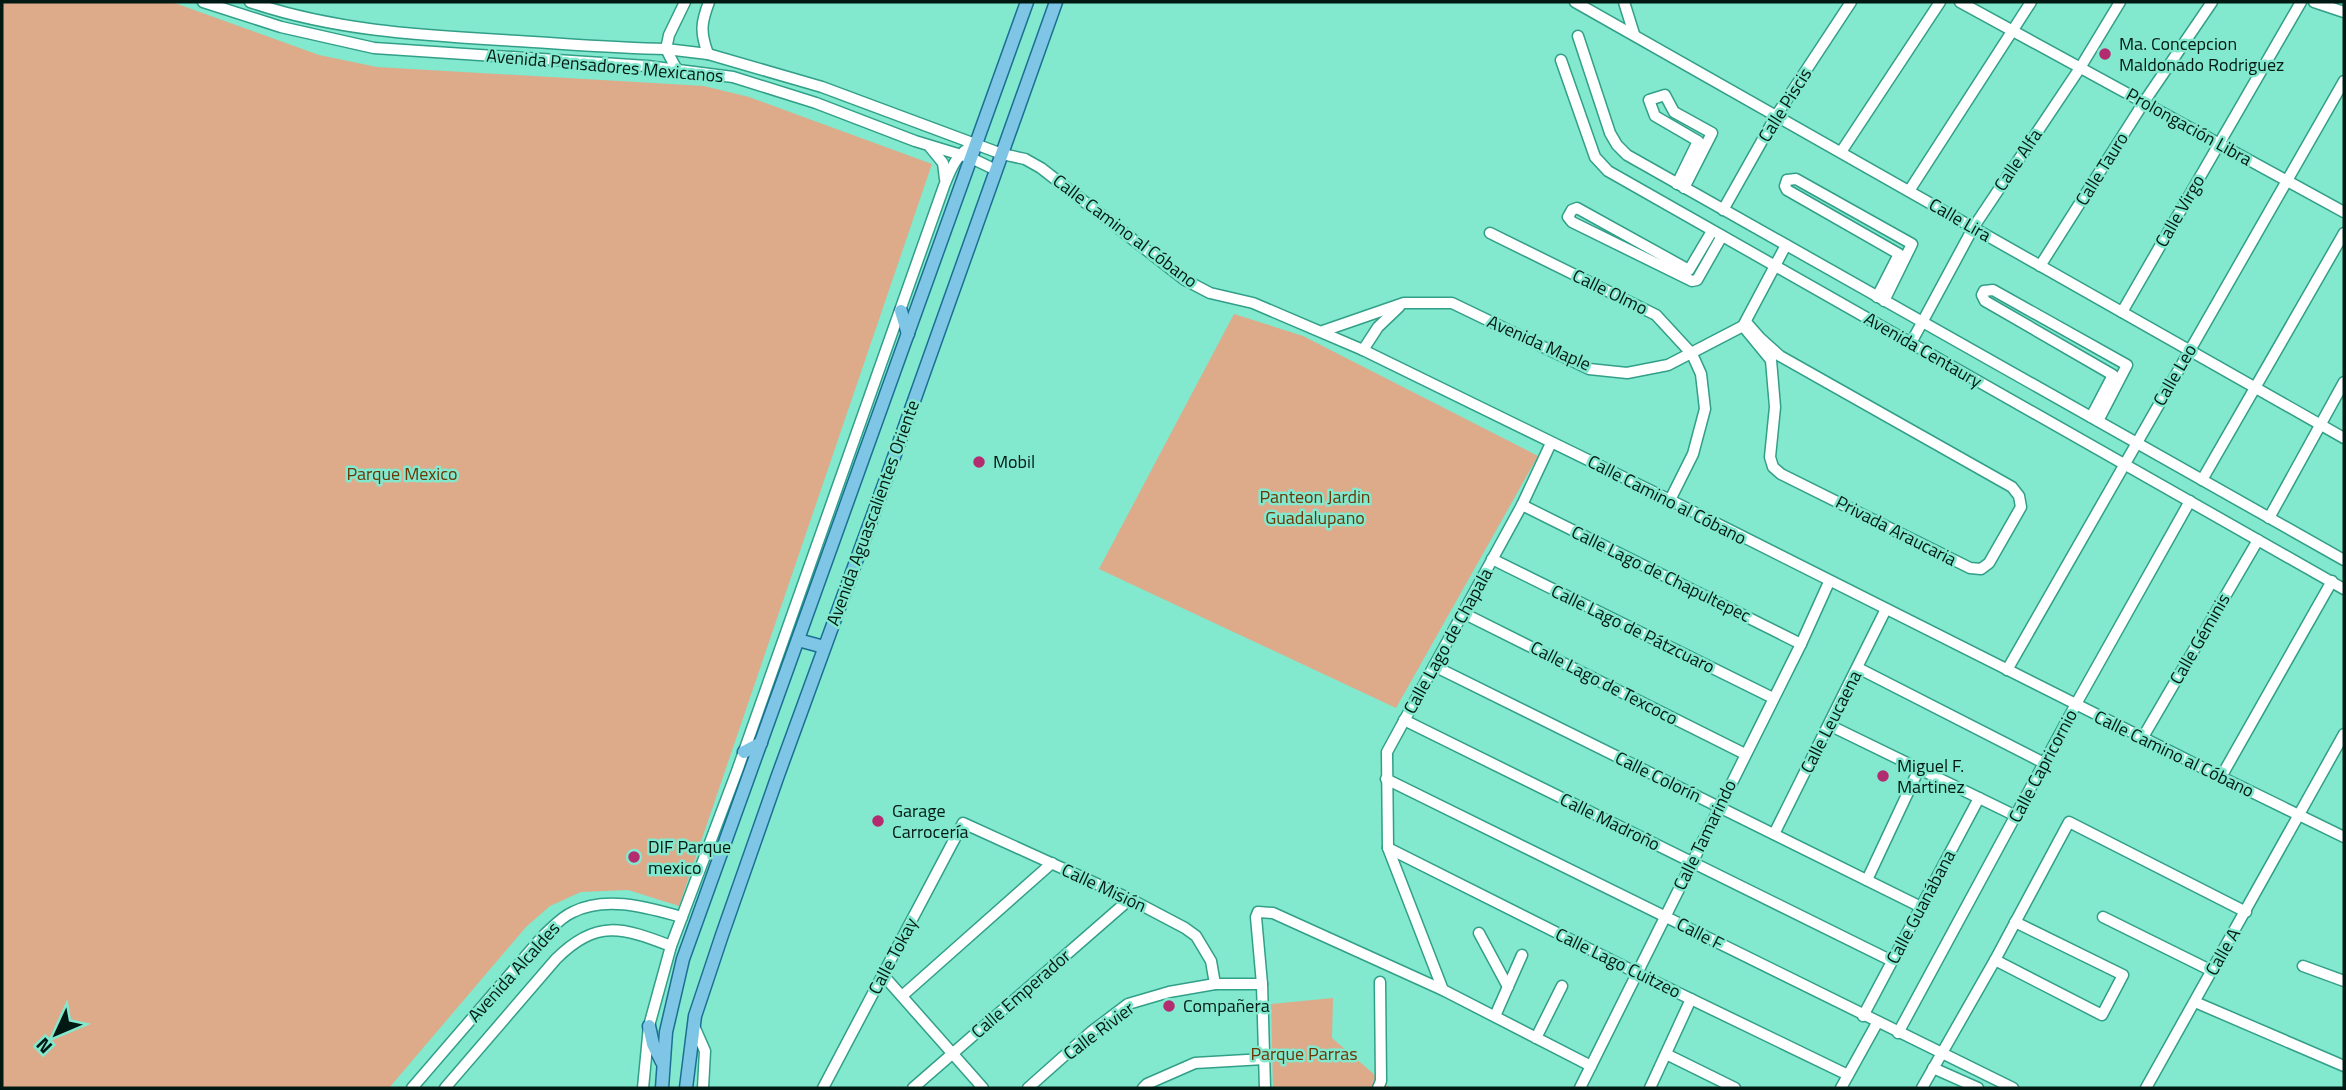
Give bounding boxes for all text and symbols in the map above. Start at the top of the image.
place label: Ma. Concepcion Maldonado Rodriguez [2119,30,2284,78]
street label: Avenida Pensadores Mexicanos [485,42,725,89]
marker: Ma. Concepcion Maldonado Rodriguez [2097,46,2113,62]
street label: Calle Piscis [1751,62,1818,147]
street label: Prolongación Libra [2121,81,2257,172]
street label: Calle Alfa [1987,123,2048,196]
street label: Calle Tauro [2068,127,2135,211]
street label: Calle Camino al Cóbano [1047,167,1203,294]
street label: Calle Virgo [2148,170,2211,252]
street label: Calle Lira [1924,191,1996,248]
street label: Calle Olmo [1568,262,1652,321]
street label: Avenida Centaury [1859,305,1988,394]
street label: Avenida Maple [1483,308,1595,377]
street label: Calle Leo [2146,339,2203,411]
street label: Avenida Aguascalientes Oriente [819,396,926,629]
place label: Mobil [993,448,1035,475]
street label: Calle Camino al Cóbano [1583,448,1751,551]
marker: Mobil [971,454,987,470]
park label: Parque Mexico [346,460,458,487]
park label: Panteon Jardin Guadalupano [1259,483,1371,531]
street label: Privada Araucaria [1831,488,1961,573]
street label: Calle Lago de Chapultepec [1567,518,1756,629]
street label: Calle Lago de Chapala [1396,563,1499,719]
street label: Calle Lago de Pátzcuaro [1547,577,1720,680]
street label: Calle Géminis [2163,588,2237,689]
street label: Calle Lago de Texcoco [1526,634,1683,731]
street label: Calle Leucaena [1793,666,1868,778]
street label: Calle Camino al Cóbano [2090,703,2259,804]
street label: Calle Capricornio [2001,704,2084,827]
street label: Calle Colorín [1611,744,1706,809]
place label: Miguel F. Martinez [1897,752,1965,800]
marker: Miguel F. Martinez [1875,768,1891,784]
street label: Calle Tamarindo [1666,775,1743,895]
street label: Calle Madroño [1556,786,1665,857]
place label: Garage Carrocería [892,797,969,845]
marker: Garage Carrocería [870,813,886,829]
place label: DIF Parque mexico [648,833,731,881]
street label: Calle Guanábana [1879,845,1962,969]
marker: DIF Parque mexico [626,849,642,865]
street label: Calle Misión [1057,856,1151,919]
street label: Calle F [1672,910,1728,957]
street label: Calle Tokay [861,912,924,999]
street label: Avenida Alcaldes [461,915,566,1028]
street label: Calle Lago Cuitzeo [1551,920,1686,1005]
street label: Calle A [2198,923,2247,981]
street label: Calle Emperador [965,943,1076,1045]
place label: Compañera [1183,992,1270,1019]
street label: Calle Rivier [1057,995,1140,1066]
marker: Compañera [1161,998,1177,1014]
north arrow [21,999,91,1069]
text: N [28,1031,58,1061]
park label: Parque Parras [1250,1040,1358,1067]

